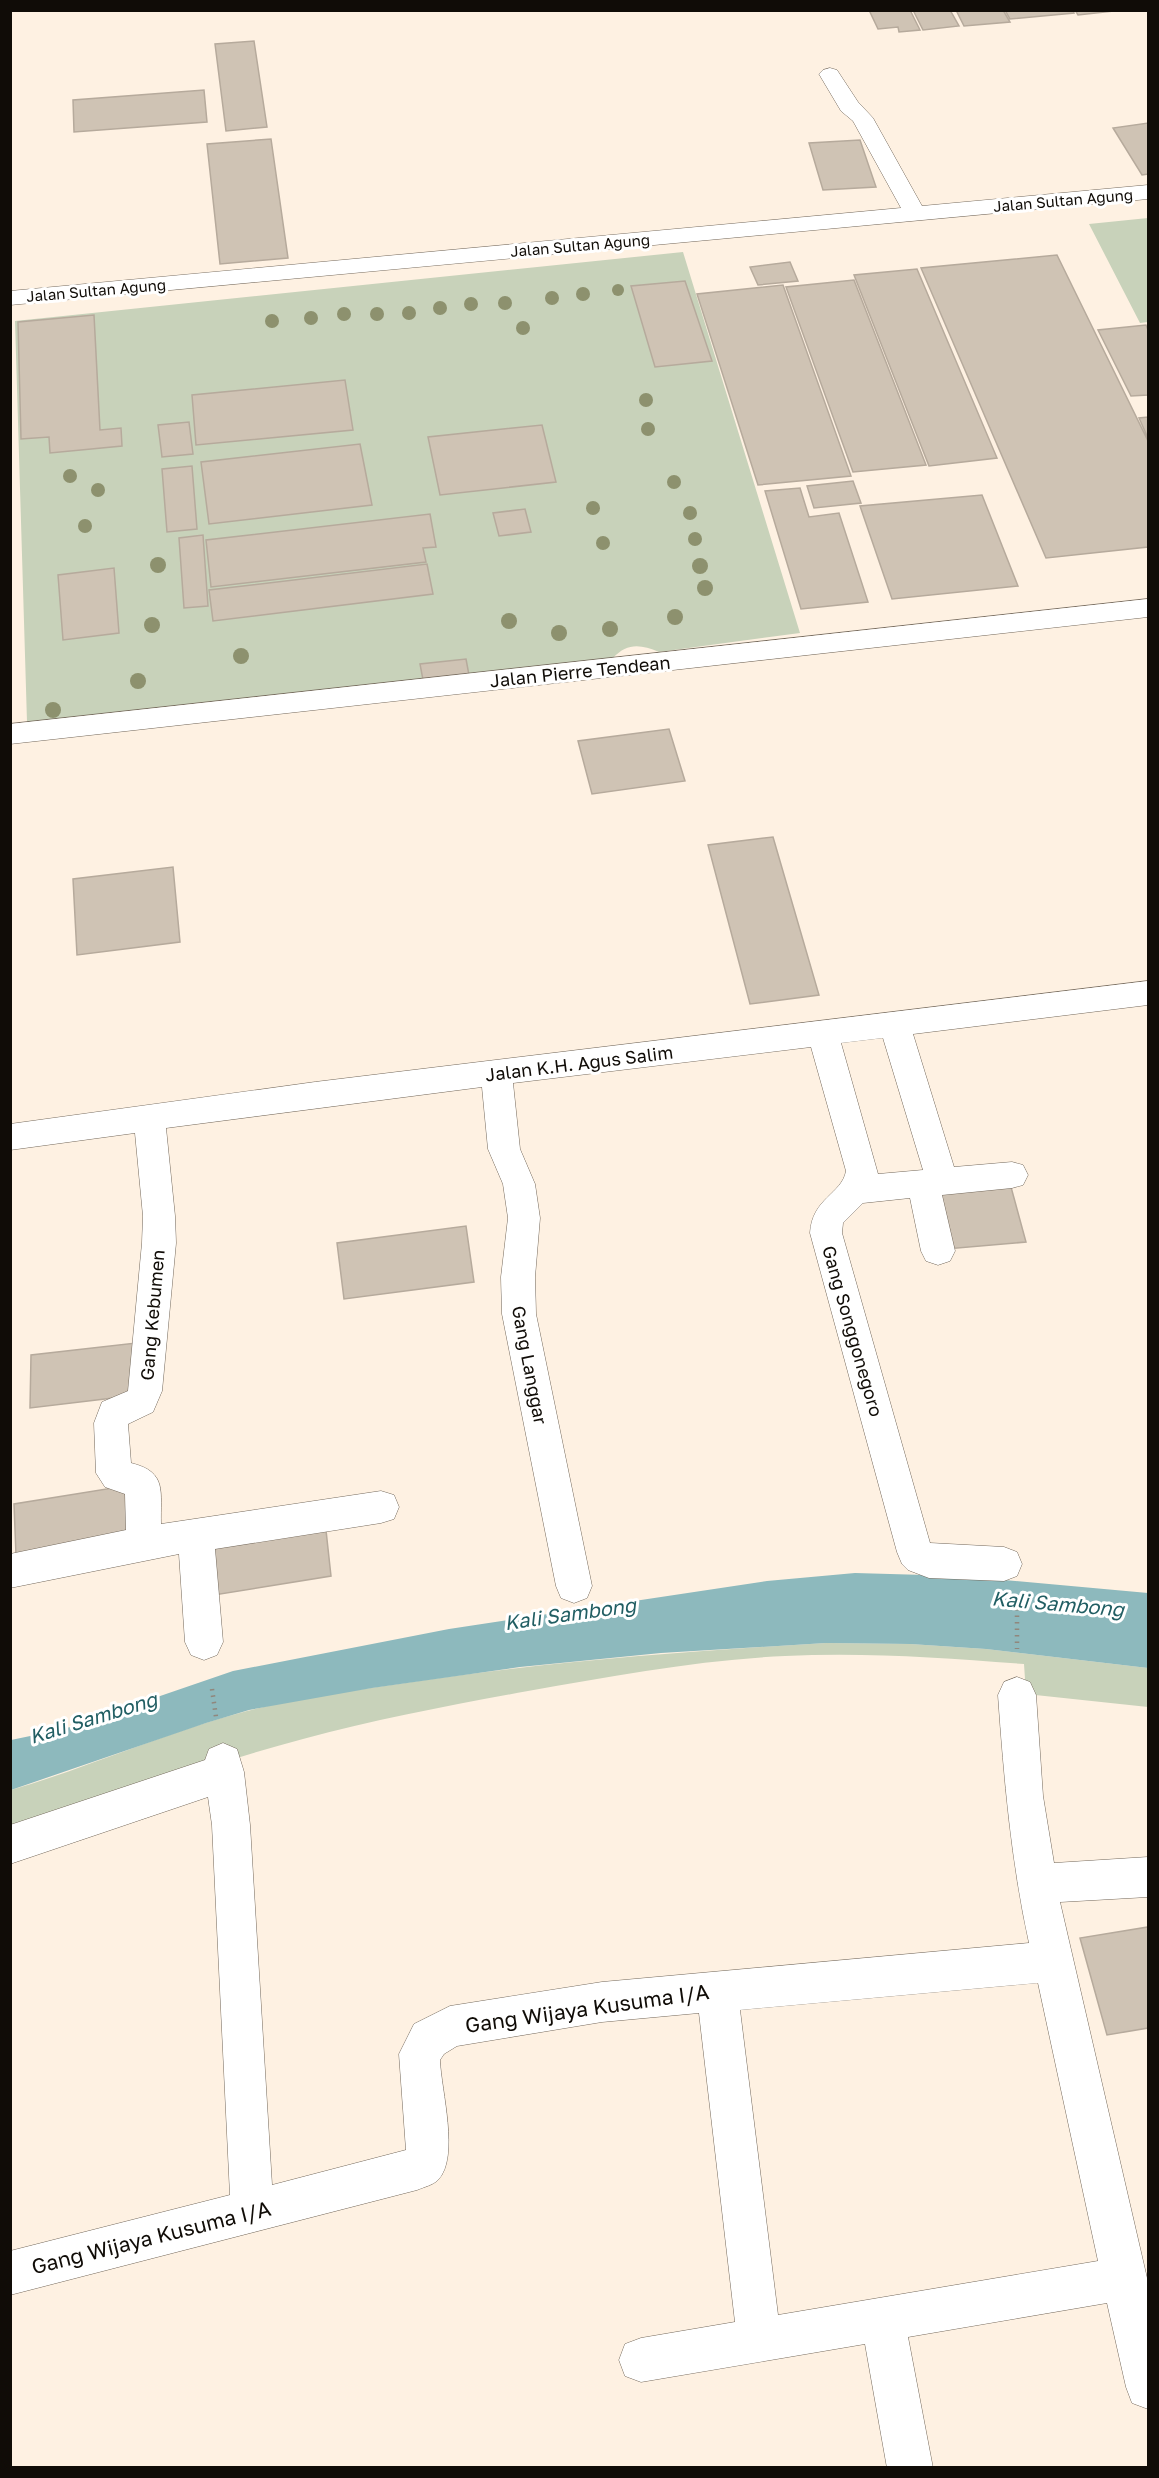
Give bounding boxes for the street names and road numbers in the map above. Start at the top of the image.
street label: Jalan Sultan Agung [992,185,1134,215]
street label: Jalan Sultan Agung [509,230,651,260]
street label: Jalan Sultan Agung [25,275,167,305]
street label: Jalan Pierre Tendean [489,651,671,691]
street label: Jalan K.H. Agus Salim [484,1041,674,1085]
street label: Gang Songgonegoro [818,1243,888,1419]
street label: Gang Kebumen [135,1249,169,1381]
street label: Gang Langgar [508,1304,552,1426]
street label: Gang Wijaya Kusuma I/A [463,1978,711,2038]
street label: Gang Wijaya Kusuma I/A [29,2195,273,2279]

